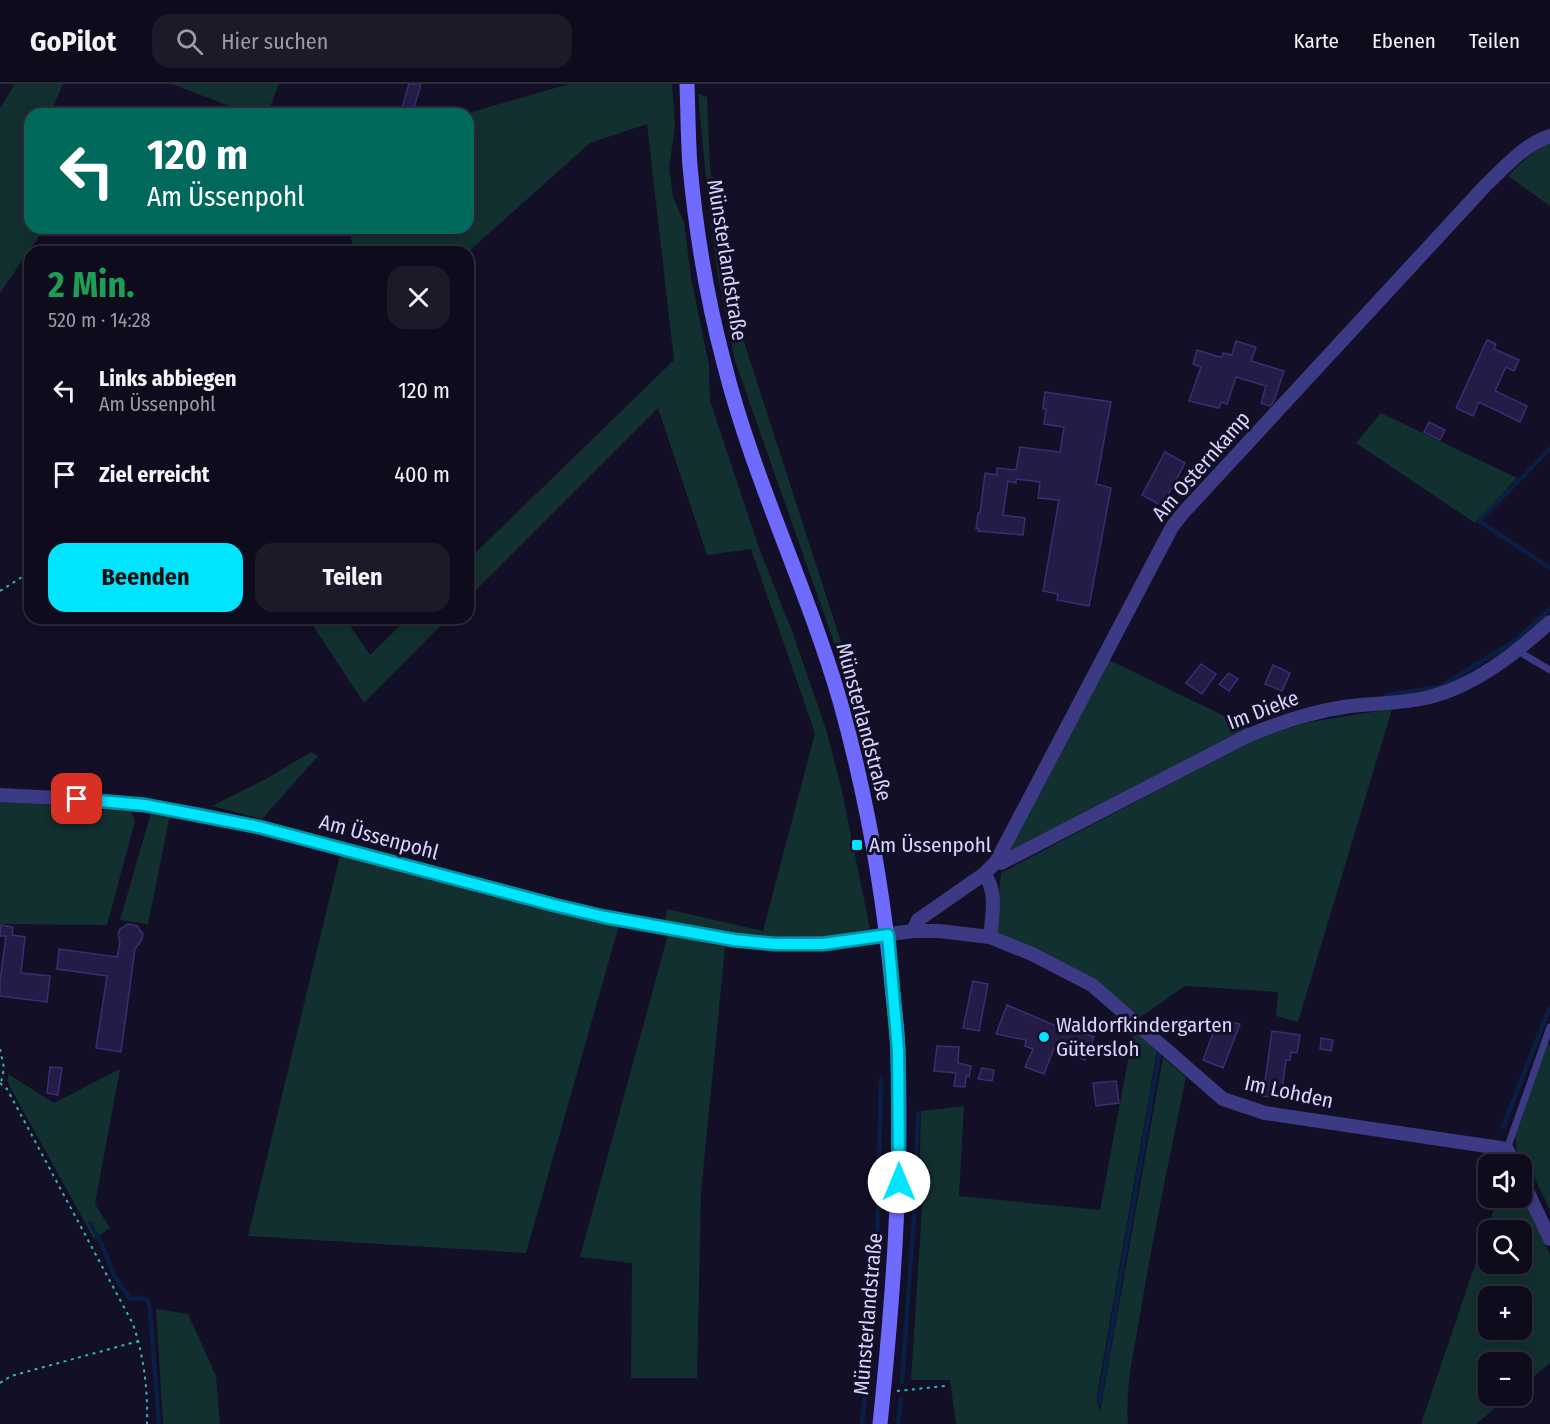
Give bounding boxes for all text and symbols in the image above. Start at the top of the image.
search box [152,14,572,68]
text: GoPilot [30,25,116,58]
icon: search [173,25,206,58]
text: Hier suchen [221,28,328,55]
text: Karte [1293,28,1339,54]
text: Ebenen [1372,28,1436,54]
text: Teilen [1469,28,1520,54]
text: 120 m [147,130,248,180]
icon: left [48,132,126,210]
street label: Münsterlandstraße [701,178,753,342]
text: Am Üssenpohl [147,181,304,213]
text: 2 Min. [48,263,135,307]
button: close [387,266,450,329]
text: 520 m · 14:28 [48,308,150,332]
text: Links abbiegen [99,365,237,392]
icon: left [48,374,81,407]
text: 120 m [398,377,450,404]
text: Am Üssenpohl [99,392,216,416]
street label: Am Osternkamp [1146,406,1256,526]
icon: arrive [48,458,81,491]
text: Ziel erreicht [99,461,210,488]
text: 400 m [394,461,450,488]
button: Beenden [48,543,243,612]
button: Teilen [255,543,450,612]
street label: Münsterlandstraße [830,640,898,804]
street label: Im Dieke [1224,685,1302,735]
pin [51,773,102,824]
icon: arrive [60,782,93,815]
street label: Am Üssenpohl [317,809,442,866]
place label: Am Üssenpohl [869,832,992,858]
marker: Am Üssenpohl [850,838,864,852]
place label: Waldorfkindergarten Gütersloh [1056,1012,1233,1062]
marker: Waldorfkindergarten Gütersloh [1037,1030,1051,1044]
street label: Im Lohden [1242,1070,1336,1114]
position arrow [867,1150,931,1214]
map controls [1478,1154,1532,1406]
button: sound [1478,1154,1532,1208]
button: search [1478,1220,1532,1274]
street label: Münsterlandstraße [848,1232,888,1396]
button: + [1478,1286,1532,1340]
button: − [1478,1352,1532,1406]

